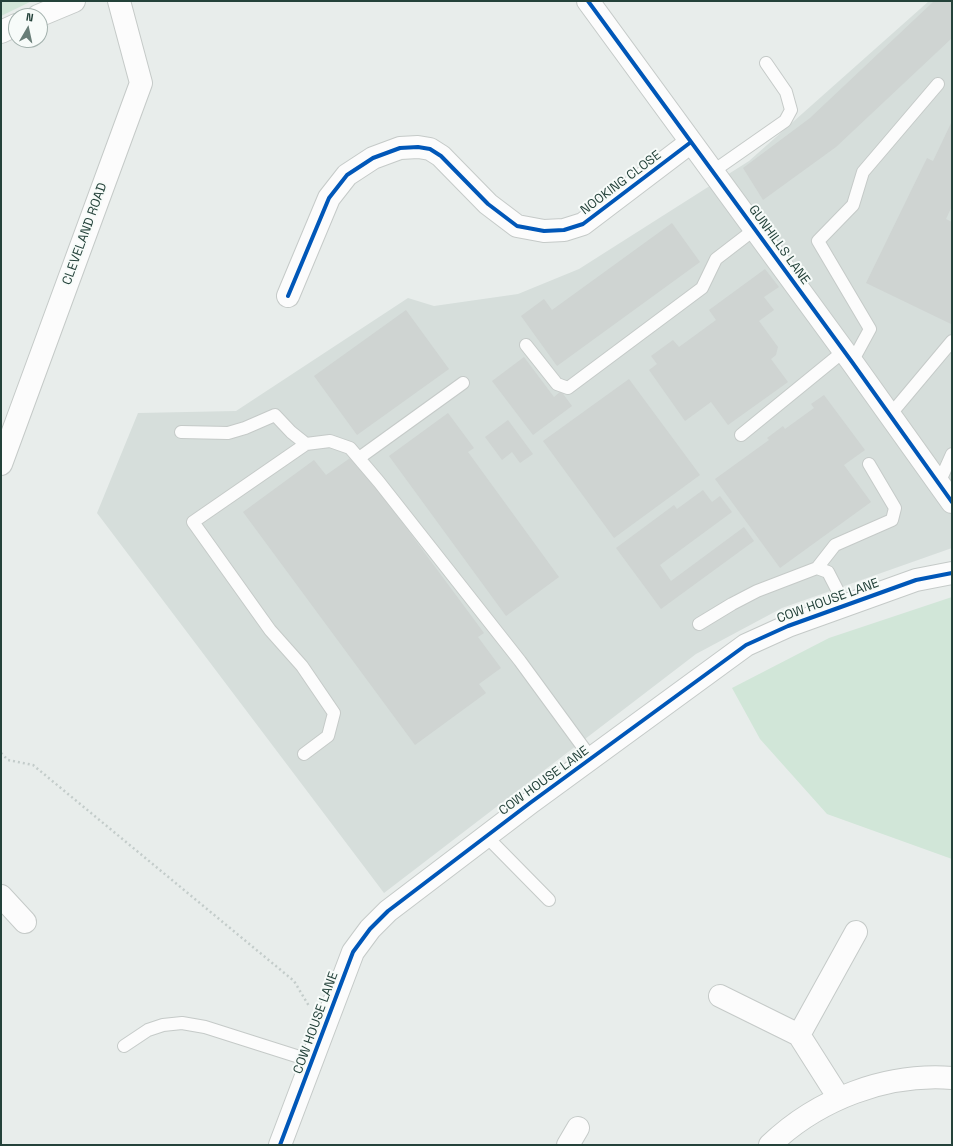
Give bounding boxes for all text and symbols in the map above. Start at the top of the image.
north arrow [8,8,48,48]
text: N [25,10,34,25]
street label: NOOKING CLOSE [578,148,664,218]
street label: CLEVELAND ROAD [59,181,111,287]
street label: GUNHILLS LANE [745,202,813,288]
street label: COW HOUSE LANE [775,575,881,627]
street label: COW HOUSE LANE [496,743,592,819]
street label: COW HOUSE LANE [290,970,342,1076]

